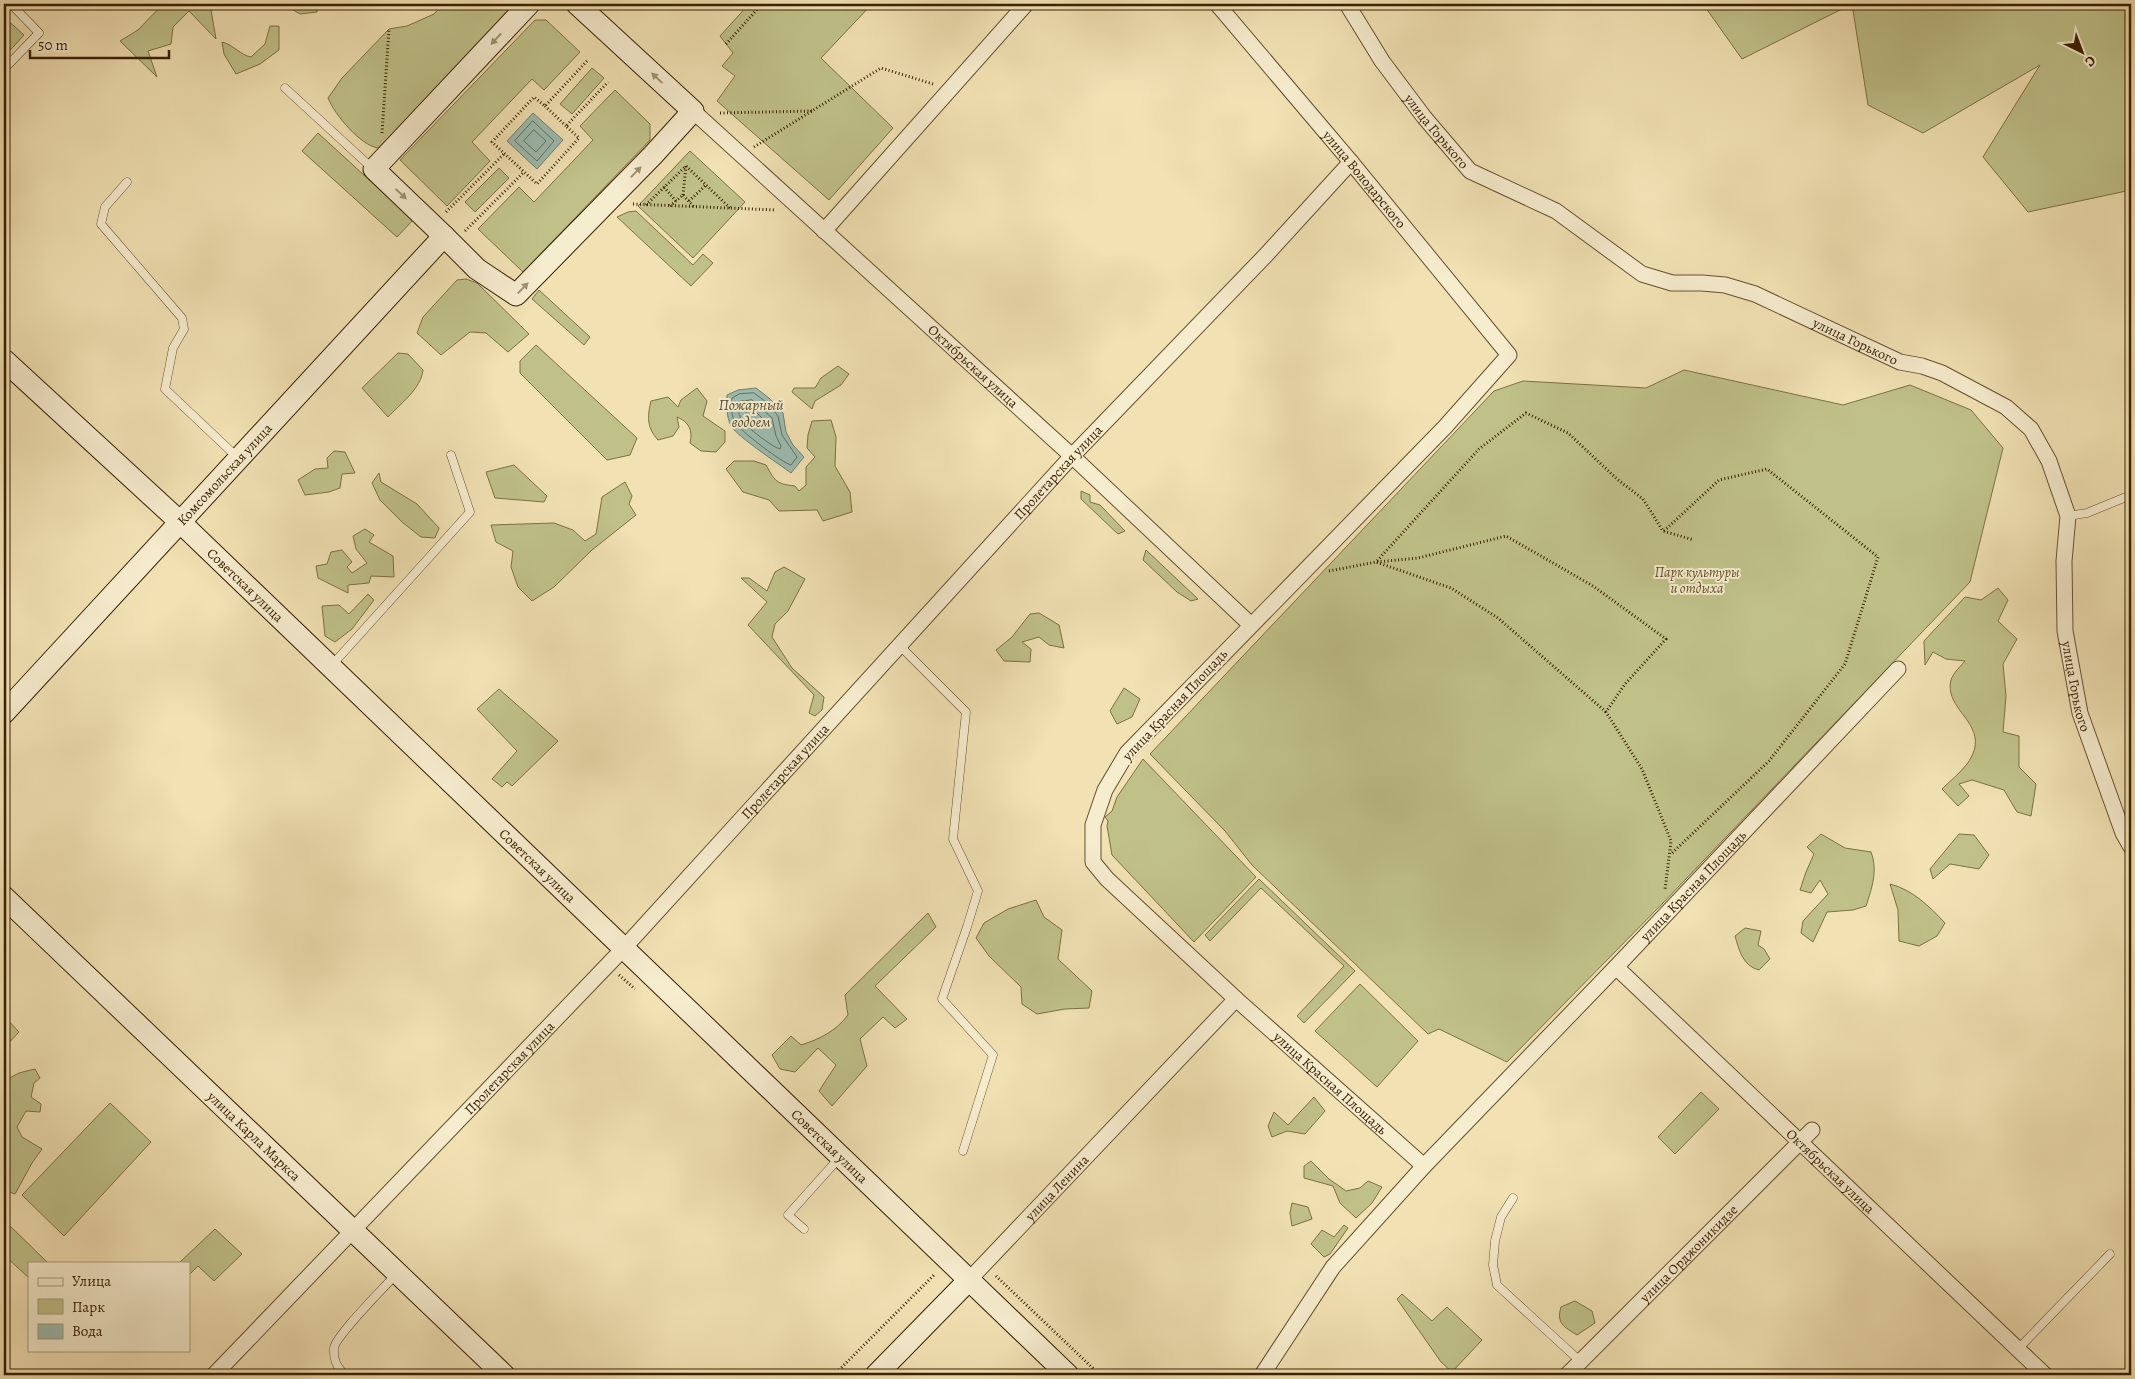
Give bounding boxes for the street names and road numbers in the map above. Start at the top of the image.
street label: улица Горького [1400,89,1474,173]
street label: улица Володарского [1318,125,1411,232]
street label: улица Горького [1809,313,1901,369]
street label: Октябрьская улица [924,320,1023,412]
street label: Комсомольская улица [172,419,277,529]
street label: Пролетарская улица [1009,420,1107,524]
street label: Советская улица [203,543,288,627]
street label: улица Горького [2057,638,2095,734]
street label: улица Красная Площадь [1118,645,1232,766]
street label: Пролетарская улица [737,719,834,823]
street label: Советская улица [495,824,580,907]
street label: улица Красная Площадь [1635,826,1750,946]
street label: Пролетарская улица [460,1016,559,1119]
street label: улица Красная Площадь [1269,1027,1392,1139]
street label: улица Карла Маркса [203,1086,305,1186]
street label: Советская улица [787,1105,873,1188]
street label: Октябрьская улица [1782,1124,1879,1218]
street label: улица Ленина [1020,1150,1093,1226]
street label: улица Орджоникидзе [1635,1200,1742,1307]

